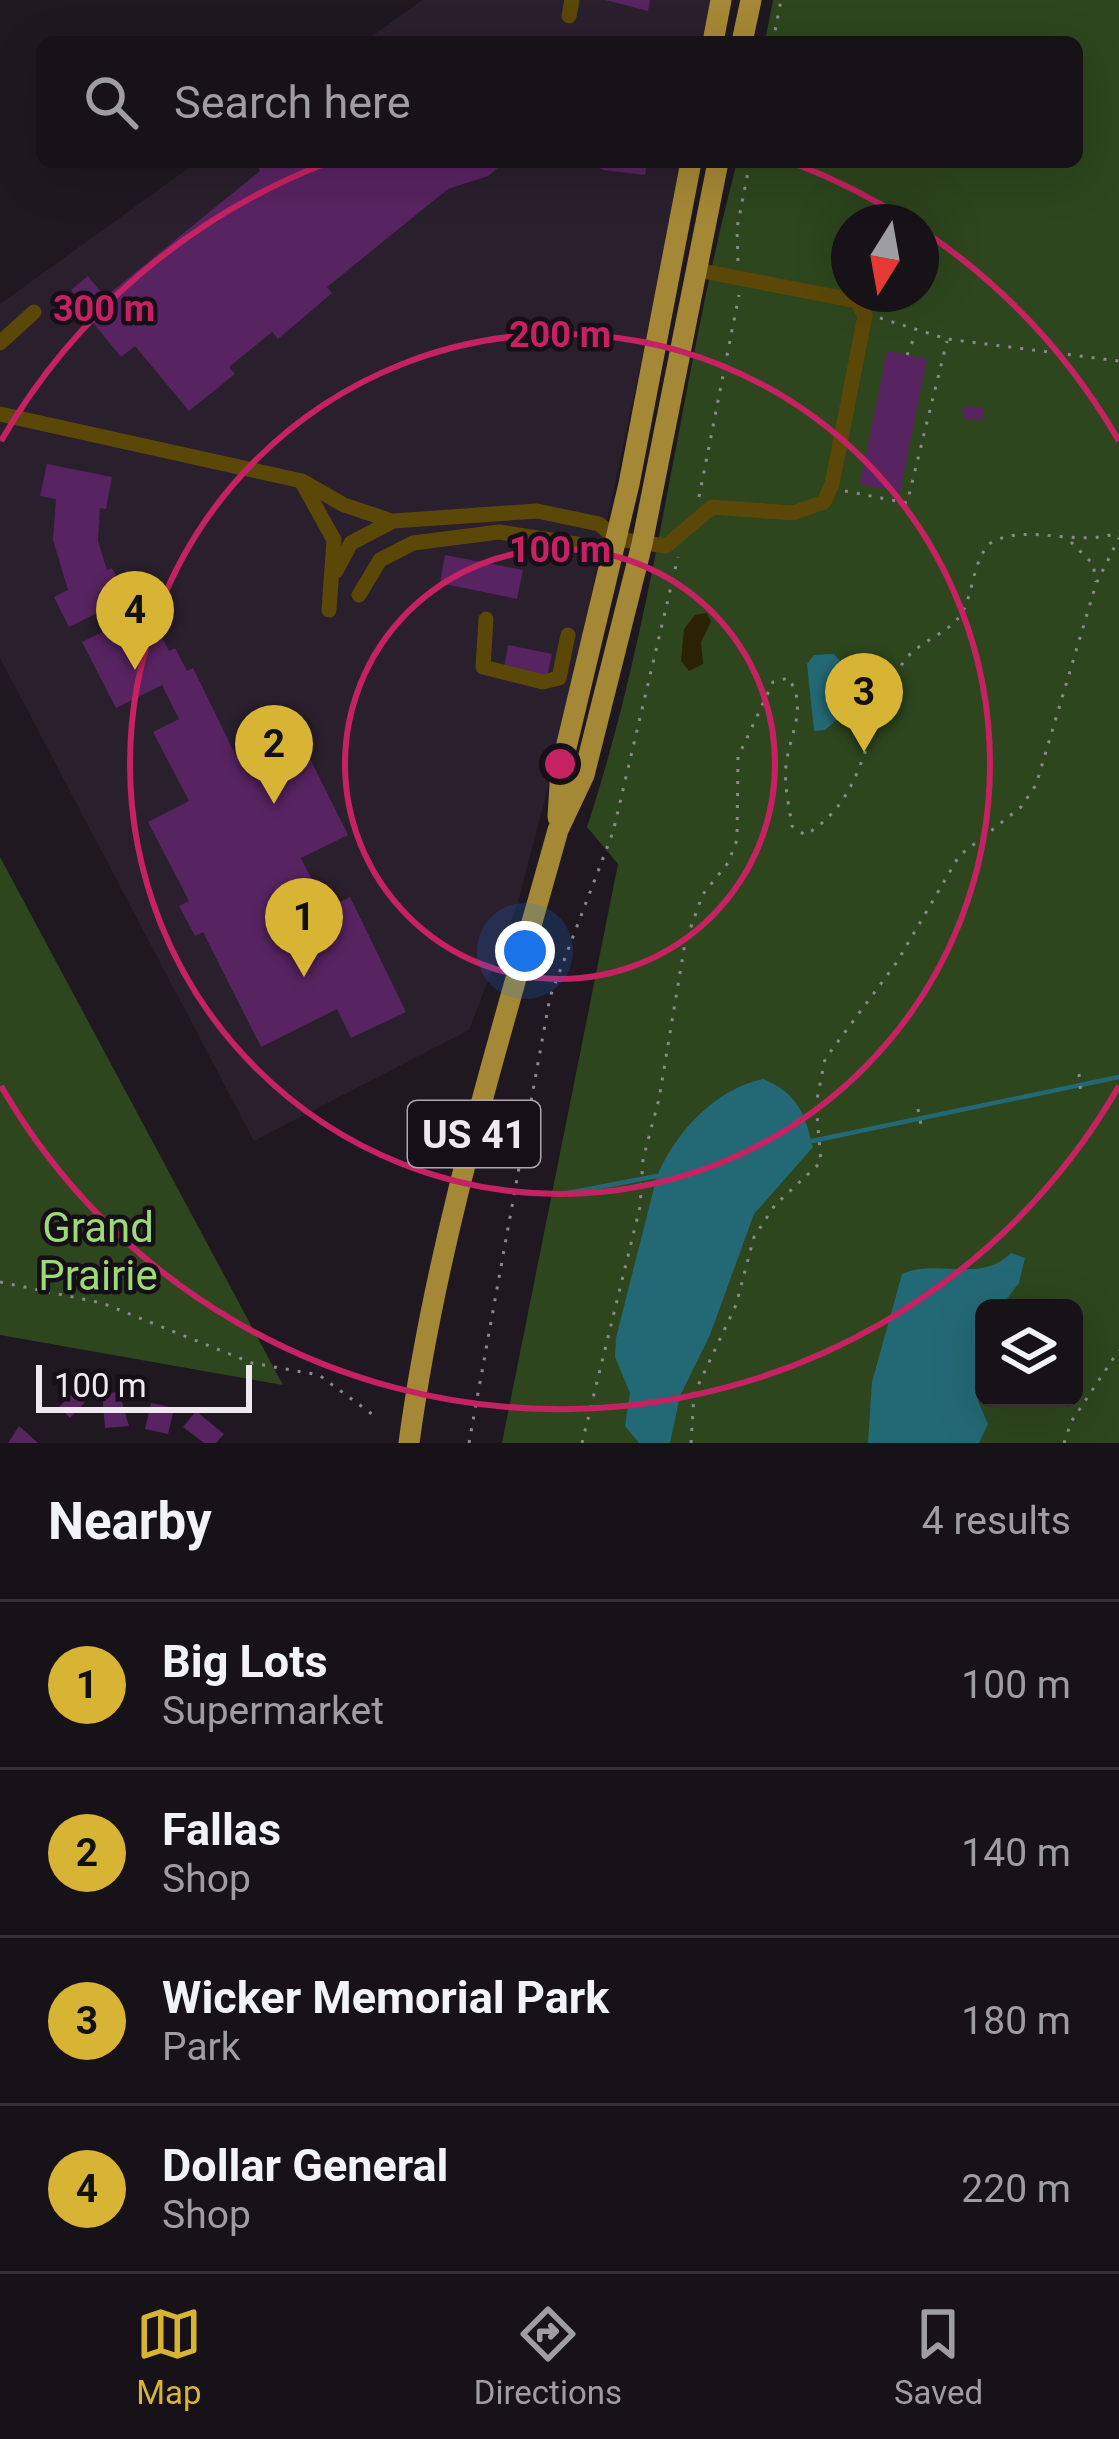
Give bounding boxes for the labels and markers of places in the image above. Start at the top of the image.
pin: 4 [96,571,174,670]
pin: 3 [825,653,903,752]
pin: 2 [235,705,313,804]
centre of rings [539,743,581,785]
pin: 1 [265,878,343,977]

